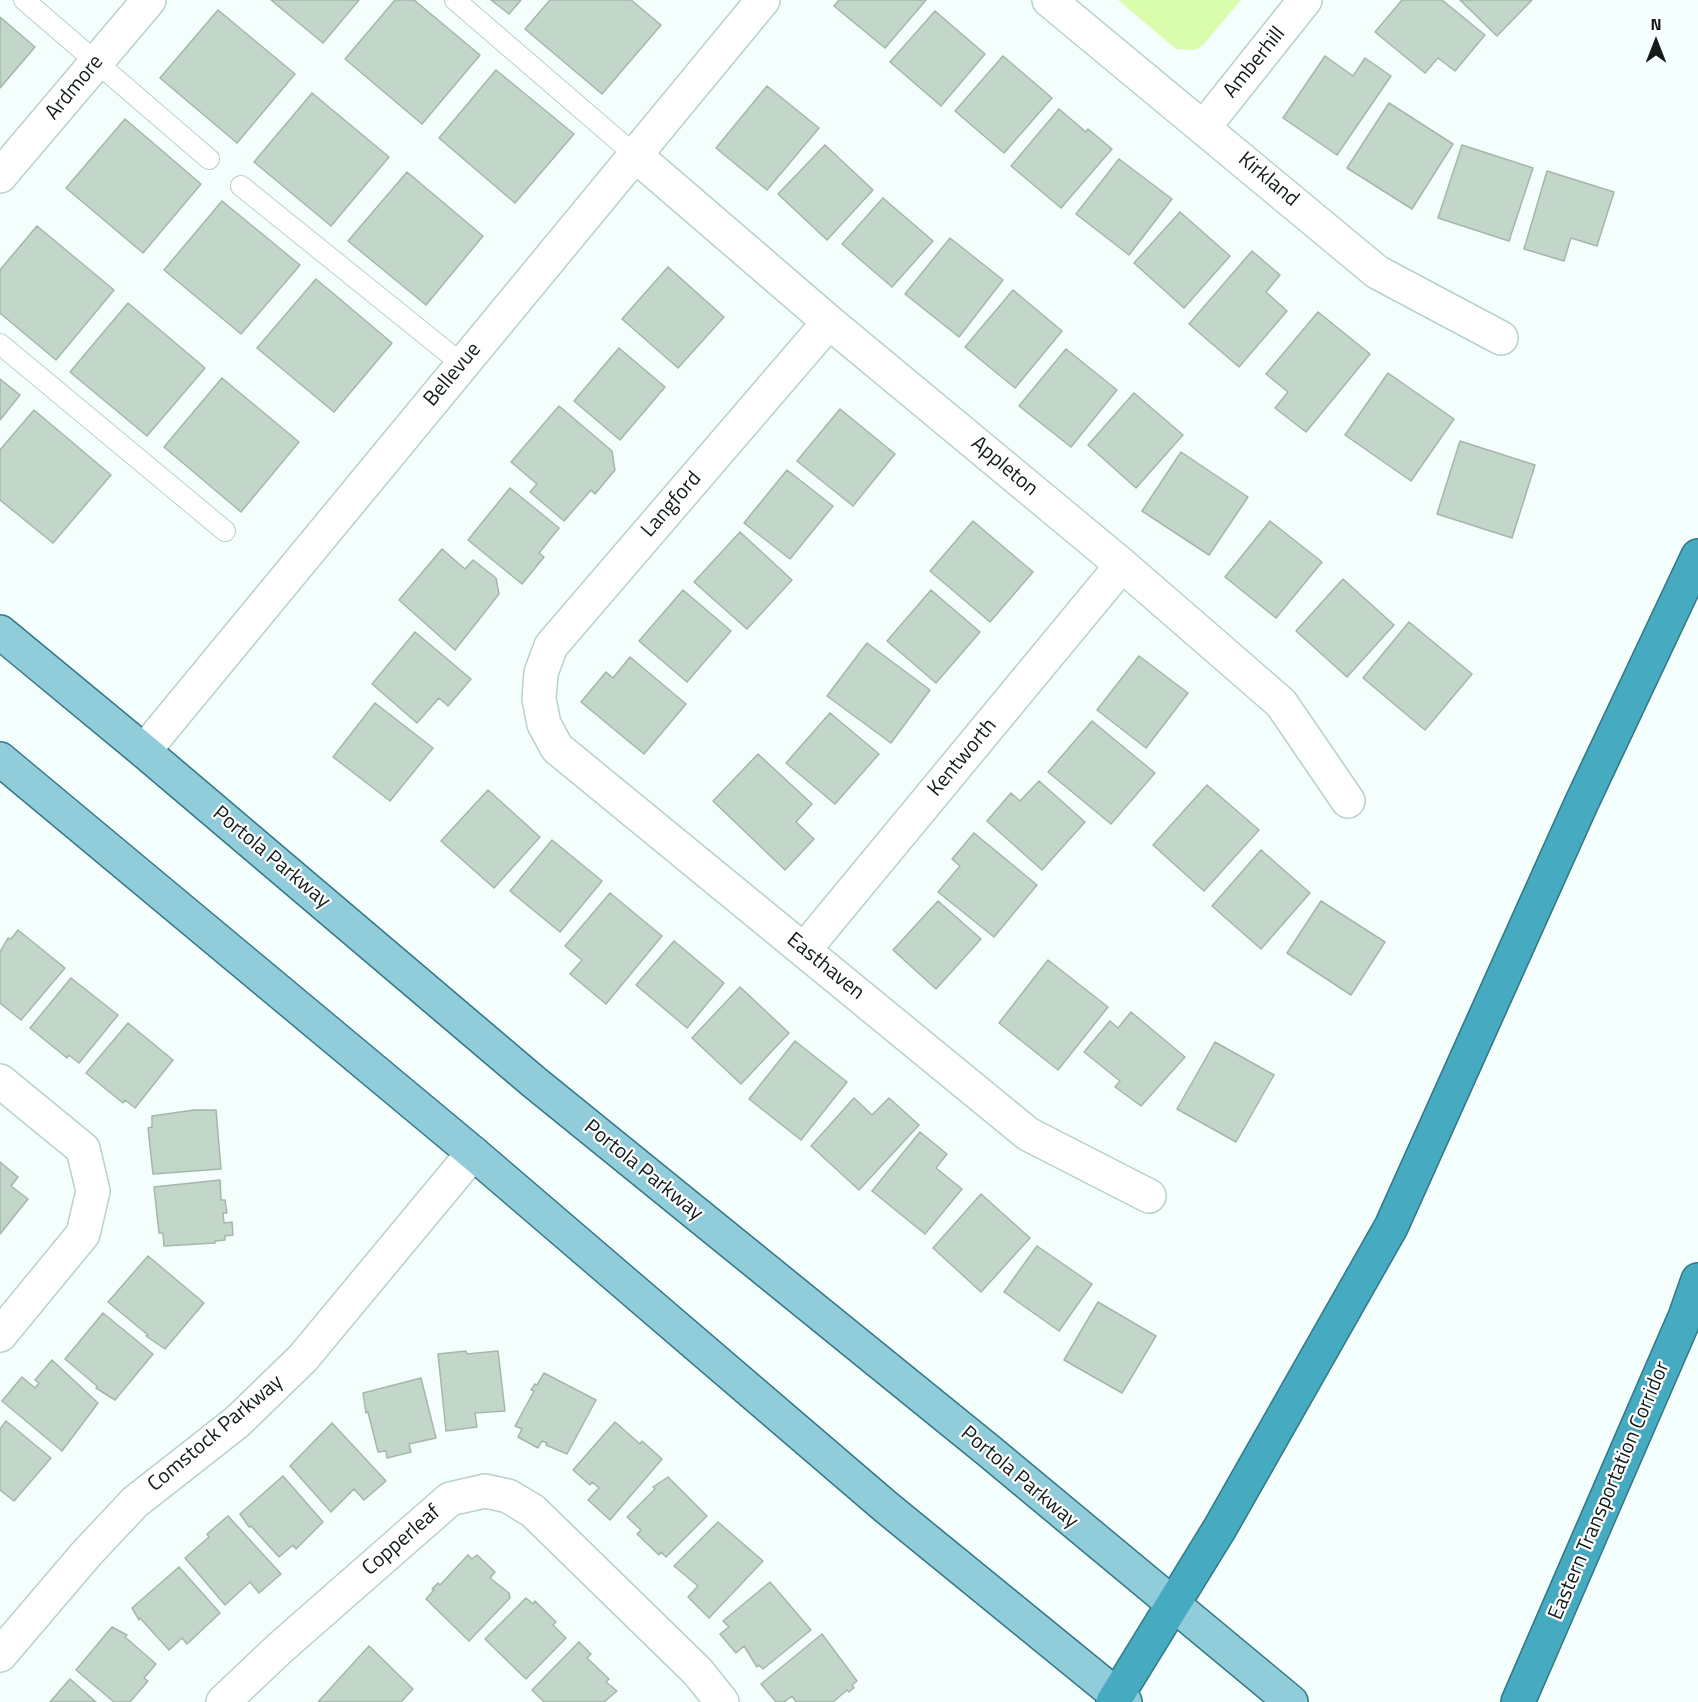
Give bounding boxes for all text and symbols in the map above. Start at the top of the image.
north arrow [1626,12,1686,72]
text: N [1650,12,1662,36]
street label: Amberhill [1219,22,1291,104]
street label: Ardmore [41,50,109,126]
street label: Kirkland [1232,147,1304,213]
street label: Bellevue [419,338,487,412]
street label: Appleton [965,432,1043,502]
street label: Langford [637,467,707,543]
street label: Kentworth [923,714,1003,802]
street label: Portola Parkway [207,801,335,915]
street label: Easthaven [781,928,869,1006]
street label: Portola Parkway [578,1115,708,1227]
street label: Eastern Transportation Corridor [1544,1358,1676,1624]
street label: Comstock Parkway [143,1370,289,1498]
street label: Portola Parkway [955,1421,1083,1535]
street label: Copperleaf [358,1500,446,1582]

